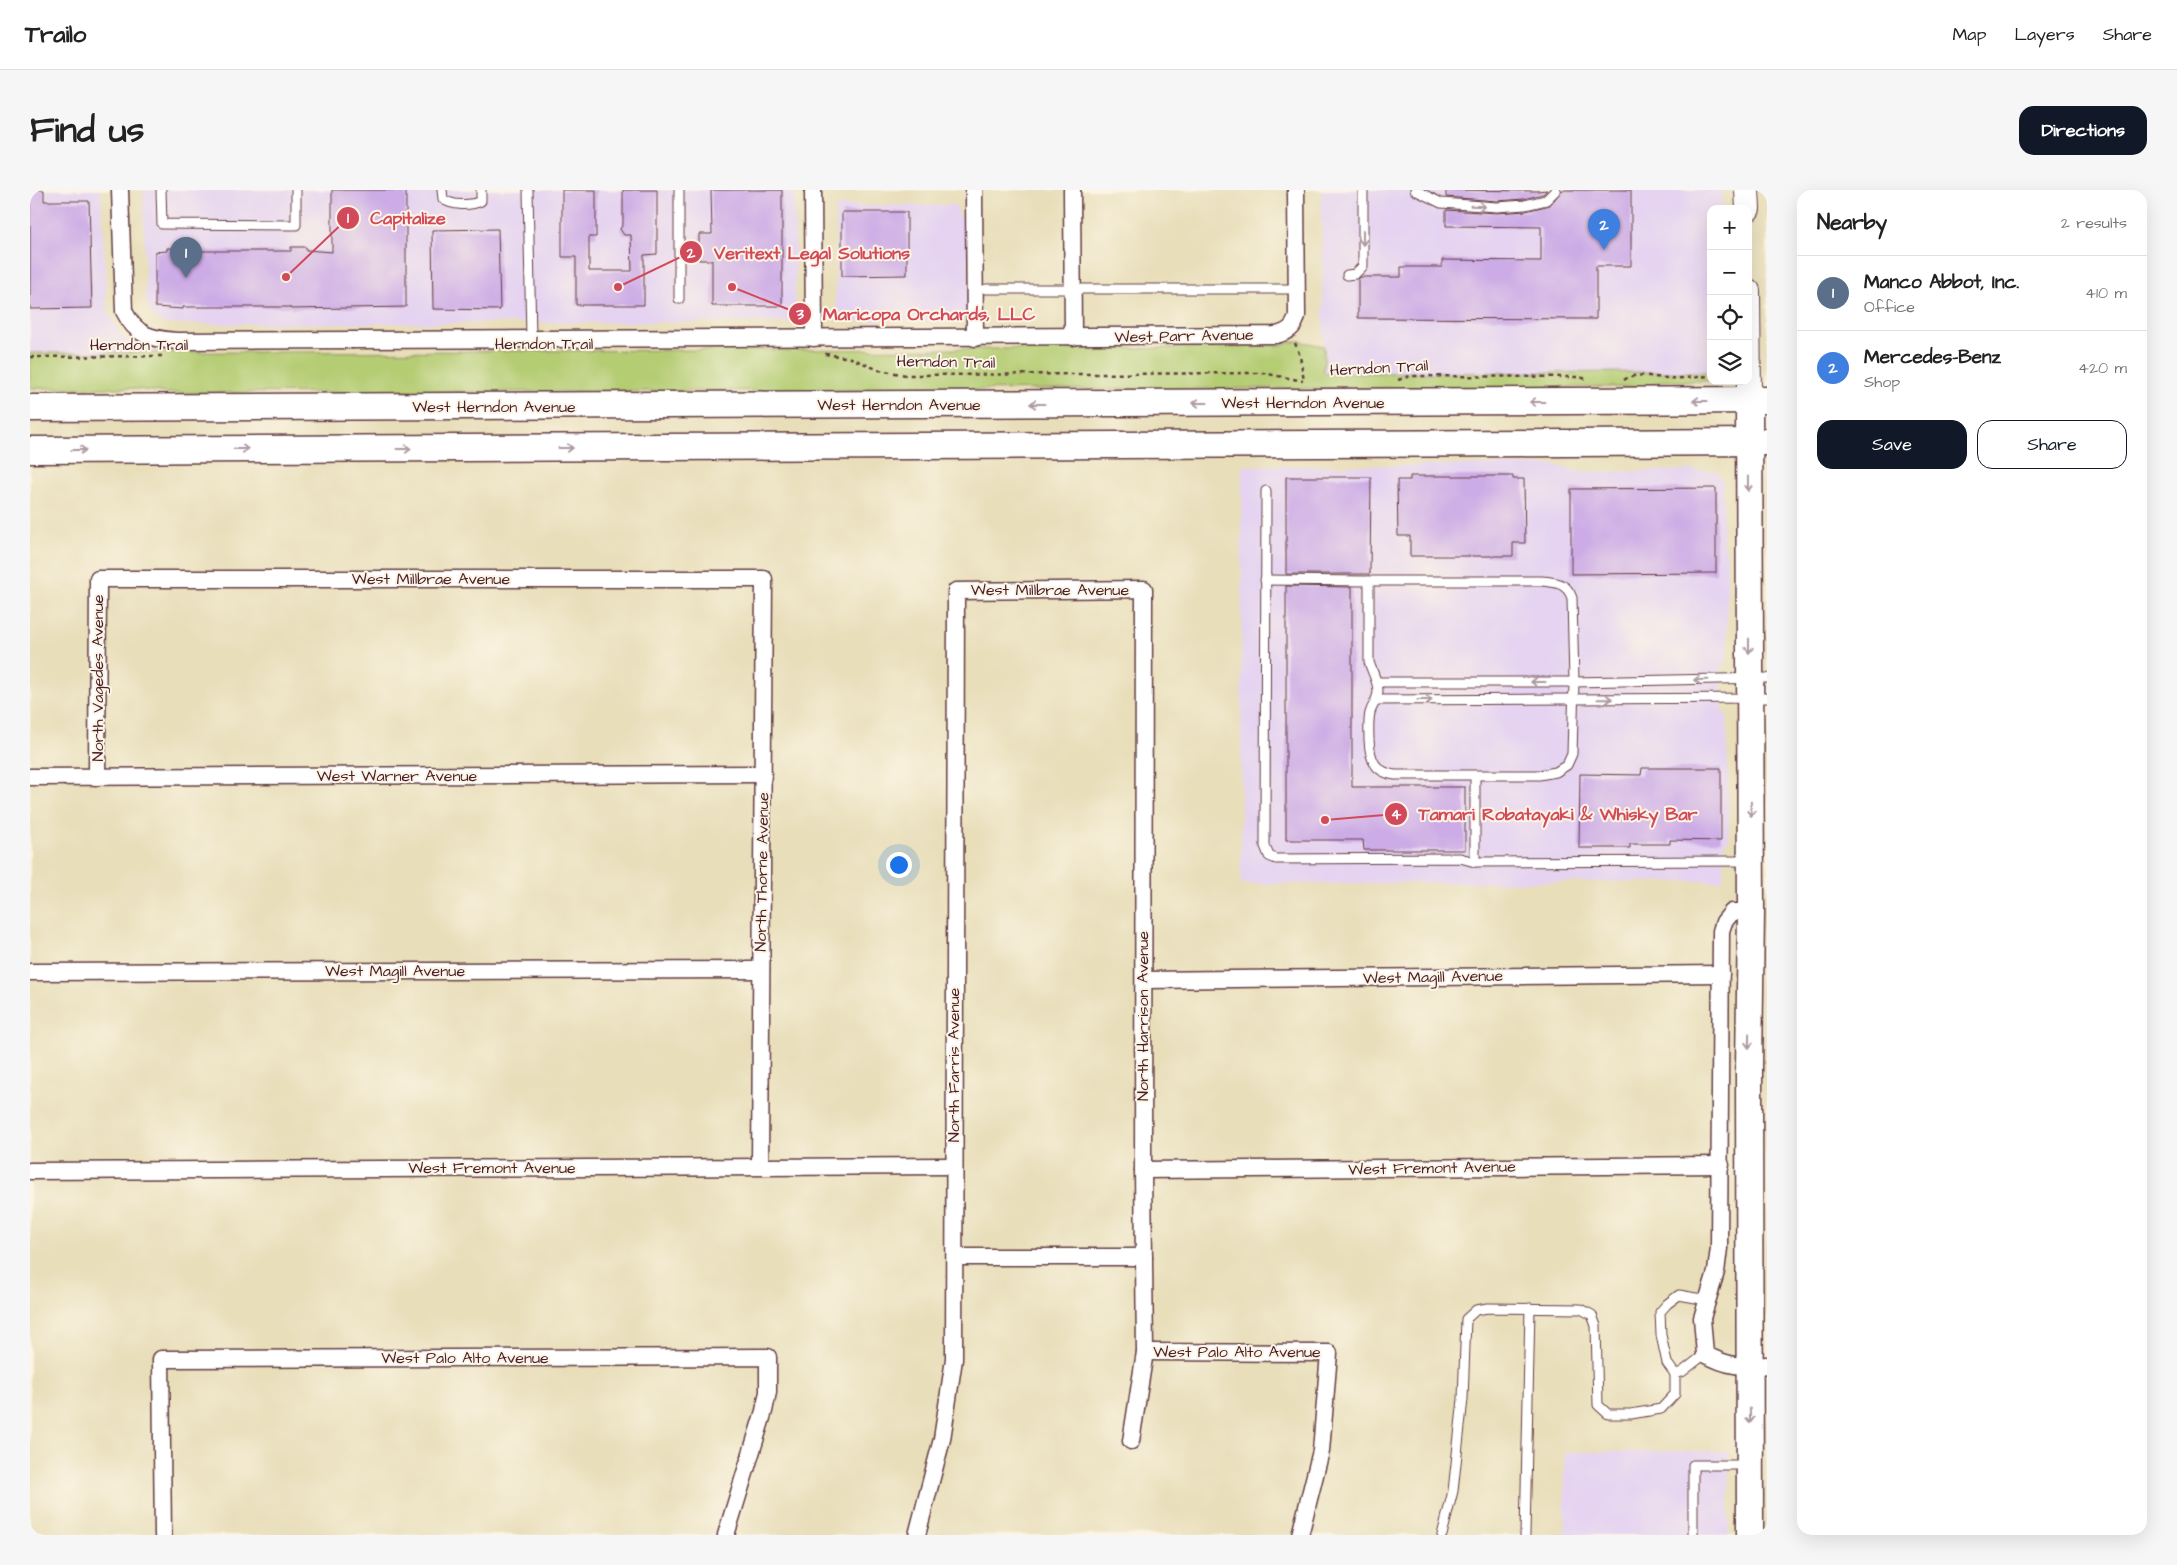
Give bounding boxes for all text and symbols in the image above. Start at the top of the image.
text: Trailo [25,18,86,52]
text: Map [1952,22,1986,47]
text: Layers [2014,22,2075,47]
text: Share [2103,22,2152,47]
text: Find us [30,106,144,155]
button: Directions [2019,106,2147,155]
callout: Capitalize [335,202,455,235]
one-way arrow [1469,202,1485,211]
map controls [1707,205,1752,385]
button: + [1707,205,1752,250]
text: Capitalize [370,206,446,231]
text: 1 [347,208,349,229]
text: Nearby [1817,208,1887,237]
pin: 2 [1588,209,1620,250]
text: 2 results [2061,212,2127,234]
one-way arrow [1358,230,1368,246]
callout: Veritext Legal Solutions [678,236,920,269]
pin: 1 [170,237,202,278]
text: Veritext Legal Solutions [713,241,910,267]
text: 2 [686,243,696,264]
button: − [1707,250,1752,295]
text: Manco Abbot, Inc. [1864,269,2019,296]
text: 1 [1832,282,1834,304]
text: 410 m [2085,282,2127,304]
button: locate [1707,295,1752,340]
text: Office [1864,296,1915,318]
callout: Maricopa Orchards, LLC [788,297,1045,330]
text: Maricopa Orchards, LLC [823,302,1035,327]
text: 3 [795,304,804,325]
street label: West Parr Avenue [1114,324,1254,348]
street label: Herndon Trail [495,333,593,355]
street label: Herndon Trail [90,334,188,356]
button: layers [1707,340,1752,385]
text: Mercedes-Benz [1864,344,2001,371]
street label: Herndon Trail [896,350,996,374]
street label: Herndon Trail [1329,354,1429,382]
text: 2 [1828,357,1838,379]
text: 420 m [2078,357,2127,379]
text: Shop [1864,371,1900,393]
street label: West Herndon Avenue [1221,392,1385,414]
street label: West Herndon Avenue [817,394,981,416]
street label: West Herndon Avenue [412,396,576,418]
one-way arrow [1692,396,1708,406]
one-way arrow [1530,397,1546,406]
one-way arrow [1192,398,1208,408]
one-way arrow [1030,399,1046,409]
button: Save [1817,420,1967,469]
button: Share [1977,420,2127,469]
one-way arrow [558,443,574,453]
one-way arrow [232,444,249,454]
one-way arrow [395,444,411,454]
one-way arrow [70,445,86,455]
one-way arrow [1743,476,1753,492]
street label: West Millbrae Avenue [352,568,510,590]
street label: West Millbrae Avenue [971,579,1129,601]
street label: North Vagedes Avenue [87,594,110,762]
one-way arrow [1744,638,1754,654]
one-way arrow [1693,676,1709,685]
one-way arrow [1531,677,1547,687]
one-way arrow [1597,694,1613,704]
one-way arrow [1417,695,1433,705]
street label: West Warner Avenue [317,765,478,787]
street label: North Thorne Avenue [750,792,774,952]
callout: Tamari Robatayaki & Whisky Bar [1383,798,1707,831]
one-way arrow [1746,800,1756,817]
text: Tamari Robatayaki & Whisky Bar [1418,802,1698,828]
text: 4 [1391,804,1402,825]
your location [886,852,912,878]
street label: North Harrison Avenue [1132,931,1154,1101]
street label: West Magill Avenue [325,960,465,983]
street label: West Magill Avenue [1363,965,1504,990]
street label: North Farris Avenue [943,987,965,1142]
one-way arrow [1745,1033,1754,1049]
street label: West Fremont Avenue [1348,1156,1516,1180]
street label: West Fremont Avenue [408,1157,576,1179]
street label: West Palo Alto Avenue [1153,1341,1321,1363]
street label: West Palo Alto Avenue [381,1347,549,1369]
one-way arrow [1745,1407,1755,1423]

